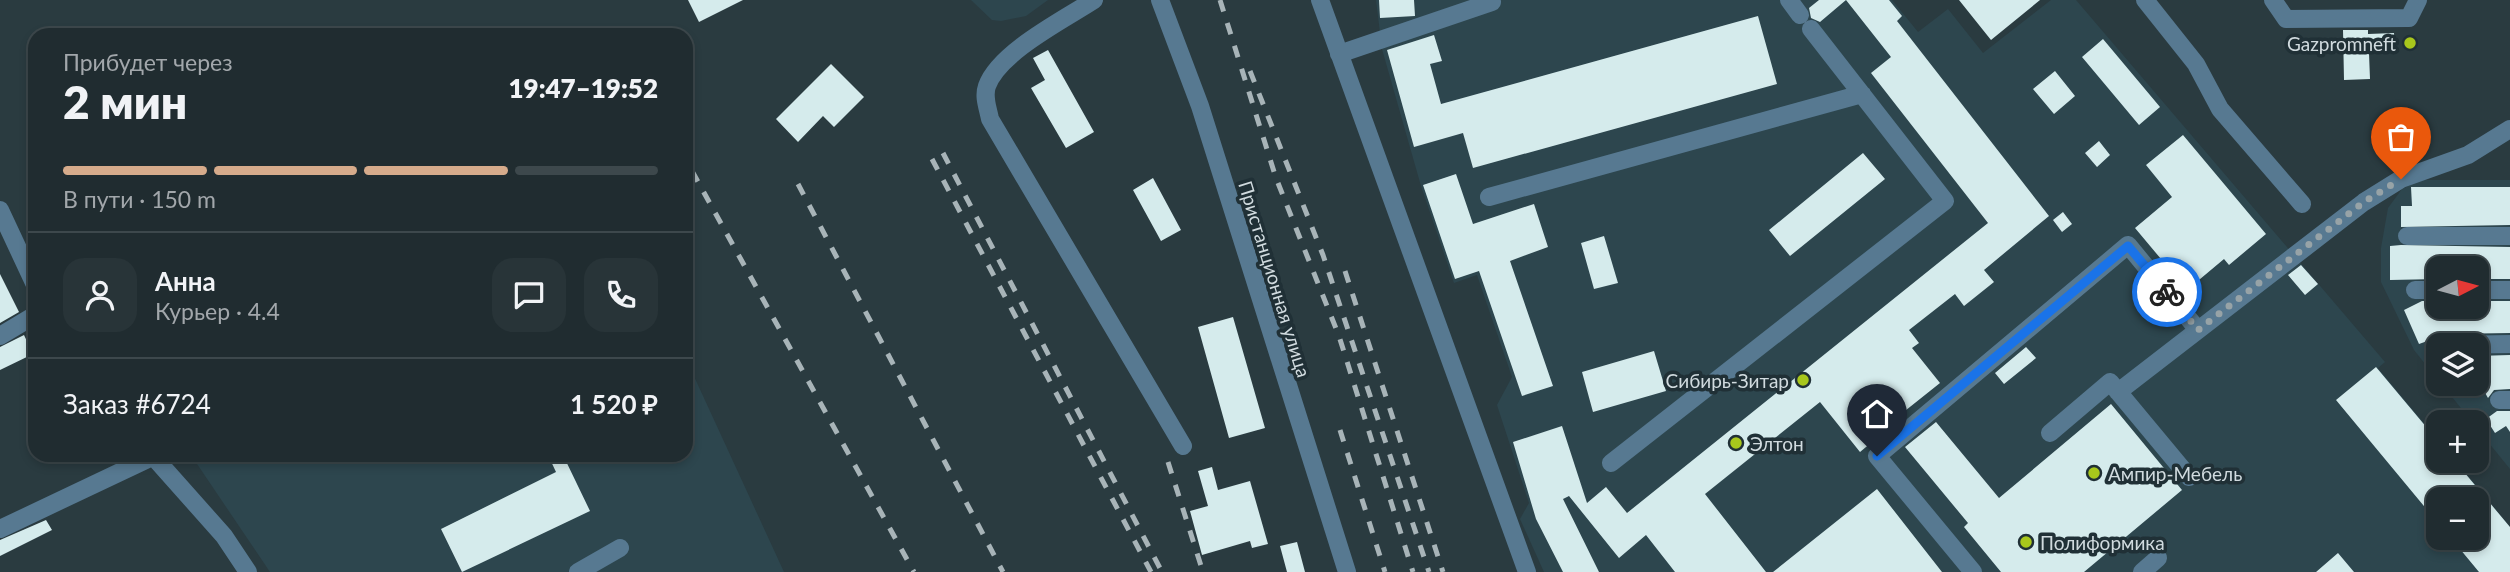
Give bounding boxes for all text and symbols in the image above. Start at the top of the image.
place label: Gazpromneft [2287,32,2396,55]
marker: Gazpromneft [2402,35,2418,51]
text: Прибудет через [63,48,233,76]
text: 19:47–19:52 [508,72,658,104]
text: 2 мин [63,74,187,129]
pin [2371,107,2431,179]
icon: bag [2382,118,2420,156]
street label: Пристанционная улица [1234,178,1316,380]
text: В пути · 150 m [63,185,216,213]
north arrow [2426,256,2488,318]
map controls [2426,256,2489,550]
courier [2132,257,2202,327]
button: person [63,258,137,332]
button: chat [492,258,566,332]
button: phone [584,258,658,332]
text: Анна [155,265,216,297]
icon: bike [2148,273,2186,311]
text: Курьер · 4.4 [155,297,280,325]
button: layers [2426,333,2489,396]
place label: Сибирь-Зитар [1666,369,1789,392]
marker: Сибирь-Зитар [1795,372,1811,388]
pin [1847,384,1907,456]
text: Заказ #6724 [63,388,211,420]
text: 1 520 ₽ [570,388,658,420]
icon: home [1858,395,1896,433]
button: + [2426,410,2489,473]
place label: Элтон [1750,432,1804,455]
marker: Элтон [1728,435,1744,451]
place label: Ампир-Мебель [2108,462,2242,485]
marker: Ампир-Мебель [2086,465,2102,481]
button: − [2426,487,2489,550]
place label: Полиформика [2040,531,2165,554]
marker: Полиформика [2018,534,2034,550]

